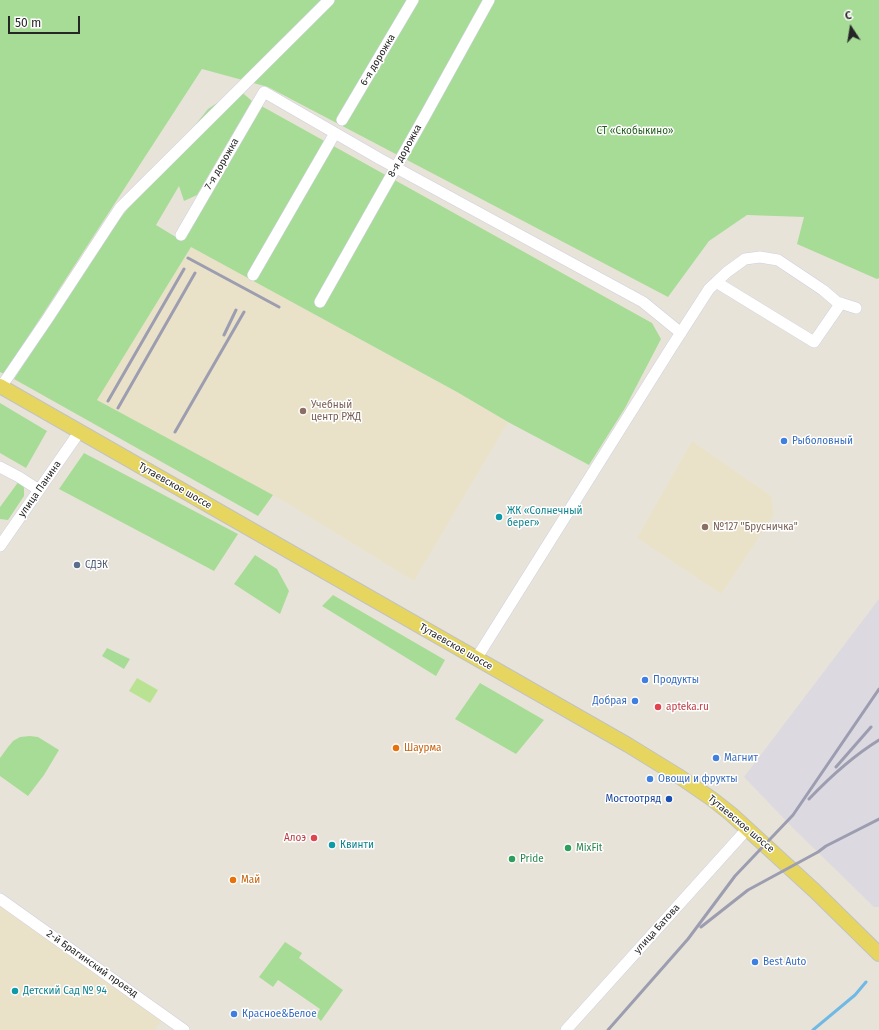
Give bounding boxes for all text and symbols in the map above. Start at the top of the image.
scale bar [10,8,82,34]
north arrow [831,8,871,48]
text: С [844,9,853,23]
text: 50 m [15,16,41,30]
street label: 6-я дорожка [358,32,398,88]
street label: 8-я дорожка [386,123,424,179]
park label: СТ «Скобыкино» [596,125,674,137]
street label: 7-я дорожка [202,136,242,192]
place label: Учебный центр РЖД [311,399,361,422]
marker: Учебный центр РЖД [298,406,308,416]
place label: Рыболовный [792,435,853,447]
marker: Рыболовный [779,436,789,446]
street label: улица Панина [16,459,64,519]
street label: Тутаевское шоссе [136,460,214,512]
place label: ЖК «Солнечный берег» [507,505,583,528]
marker: ЖК «Солнечный берег» [494,512,504,522]
place label: №127 "Брусничка" [713,521,798,533]
marker: №127 "Брусничка" [700,522,710,532]
place label: СДЭК [85,559,108,571]
marker: СДЭК [72,560,82,570]
street label: Тутаевское шоссе [417,621,495,673]
place label: Продукты [653,674,699,686]
marker: Продукты [640,675,650,685]
place label: Добрая [592,695,627,707]
marker: Добрая [630,696,640,706]
place label: apteka.ru [666,701,709,713]
marker: apteka.ru [653,702,663,712]
place label: Шаурма [404,742,442,754]
marker: Шаурма [391,743,401,753]
place label: Магнит [724,752,758,764]
marker: Магнит [711,753,721,763]
place label: Овощи и фрукты [658,773,738,785]
marker: Овощи и фрукты [645,774,655,784]
place label: Мостоотряд [605,793,661,805]
street label: Тутаевское шоссе [706,793,776,855]
marker: Мостоотряд [664,794,674,804]
place label: Алоэ [284,832,306,844]
marker: Алоэ [309,833,319,843]
place label: Квинти [340,839,374,851]
marker: Квинти [327,840,337,850]
place label: MixFit [576,842,602,854]
marker: MixFit [563,843,573,853]
place label: Pride [520,853,544,865]
marker: Pride [507,854,517,864]
place label: Май [241,874,260,886]
marker: Май [228,875,238,885]
street label: улица Батова [632,902,682,956]
street label: 2-й Брагинский проезд [44,928,140,1000]
place label: Best Auto [763,956,806,968]
marker: Best Auto [750,957,760,967]
place label: Детский Сад № 94 [23,985,107,997]
marker: Детский Сад № 94 [10,986,20,996]
place label: Красное&Белое [242,1008,317,1020]
marker: Красное&Белое [229,1009,239,1019]

